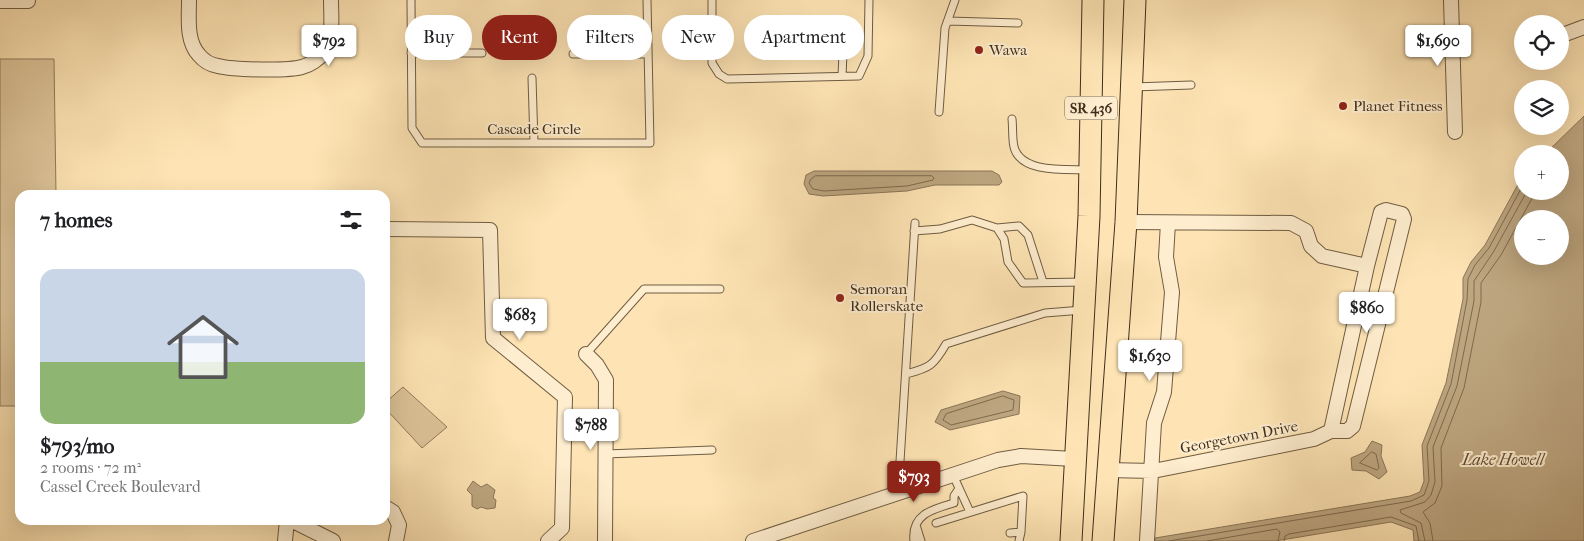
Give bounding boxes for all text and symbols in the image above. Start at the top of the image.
chip: Buy [405,15,472,60]
chip: Rent [482,15,557,60]
chip: Filters [567,15,652,60]
chip: New [662,15,734,60]
chip: Apartment [744,15,864,60]
map controls [1514,15,1569,265]
button: locate [1514,15,1569,70]
pin: $792 [299,24,359,67]
pin: $1,690 [1397,24,1479,67]
text: $792 [312,31,346,50]
text: $1,690 [1416,31,1460,50]
place label: Wawa [988,41,1028,59]
marker: Wawa [973,44,985,56]
button: layers [1514,80,1569,135]
road number: SR 436 [1065,96,1117,120]
place label: Planet Fitness [1353,97,1443,115]
marker: Planet Fitness [1337,100,1349,112]
street label: Cascade Circle [487,120,581,138]
button: + [1514,145,1569,200]
icon: filters [337,206,365,234]
text: 7 homes [40,208,112,232]
button: − [1514,210,1569,265]
place label: Semoran Rollerskate [850,280,924,315]
marker: Semoran Rollerskate [834,292,846,304]
pin: $860 [1337,292,1397,334]
pin: $683 [490,298,550,341]
text: $860 [1350,298,1384,317]
icon: home [158,302,248,392]
text: $683 [504,305,536,324]
pin: $1,630 [1109,340,1191,382]
text: $1,630 [1129,346,1171,365]
pin: $788 [561,408,621,451]
text: $788 [575,415,607,434]
street label: Georgetown Drive [1179,417,1300,457]
text: $793/mo [40,434,114,458]
water label: Lake Howell [1461,450,1546,469]
text: 2 rooms · 72 m² [40,458,141,477]
pin: $793 [884,460,944,503]
text: $793 [898,467,930,486]
text: Cassel Creek Boulevard [40,477,201,496]

